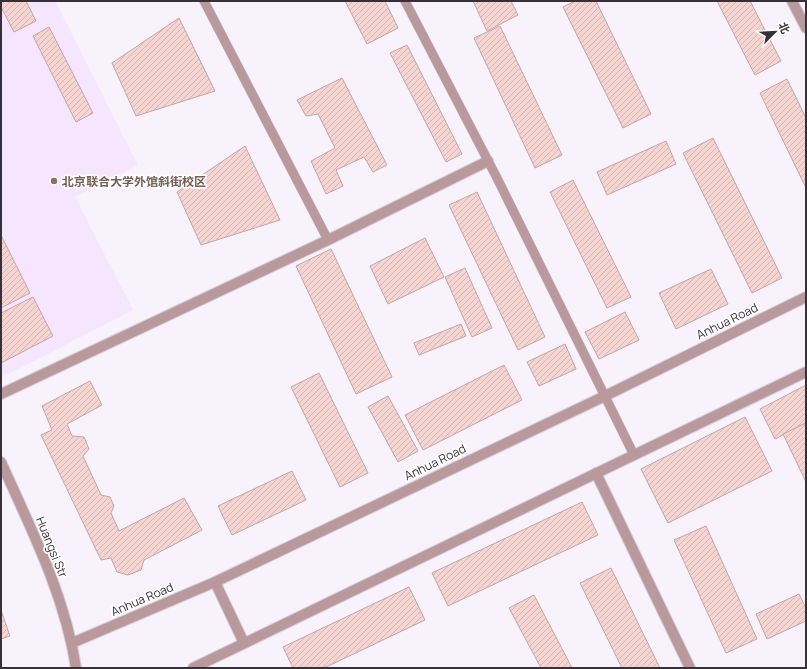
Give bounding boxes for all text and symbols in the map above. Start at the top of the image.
north arrow [755,12,795,52]
text: 北 [776,20,794,36]
place label: 北京联合大学外馆斜街校区 [62,173,206,190]
marker: 北京联合大学外馆斜街校区 [49,176,59,186]
street label: Anhua Road [693,299,761,343]
street label: Anhua Road [401,440,469,484]
street label: Huangsi Str [32,514,72,581]
street label: Anhua Road [108,578,176,620]

